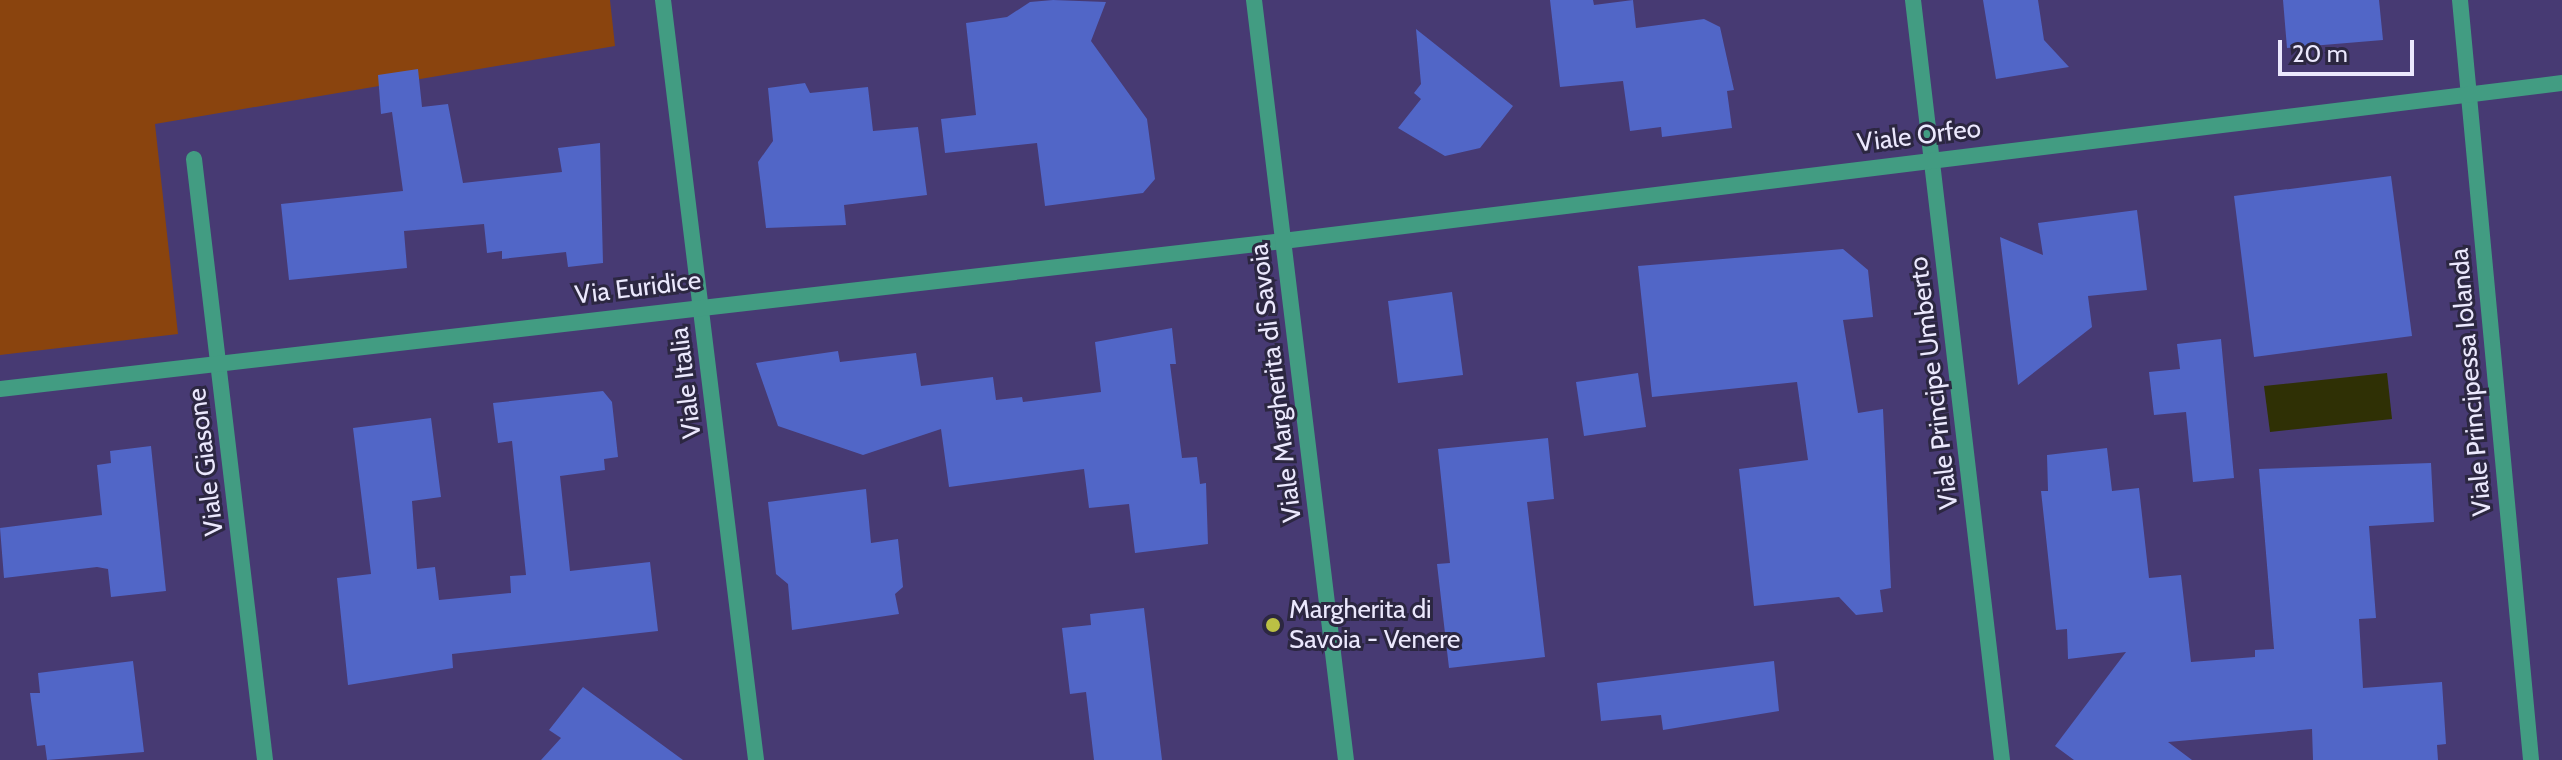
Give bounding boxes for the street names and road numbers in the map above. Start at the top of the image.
street label: Viale Orfeo [1855,113,1983,159]
street label: Viale Margherita di Savoia [1243,242,1309,524]
street label: Viale Principessa Iolanda [2444,247,2498,517]
street label: Viale Principe Umberto [1903,255,1965,511]
street label: Via Euridice [573,265,703,311]
street label: Viale Italia [664,326,708,440]
street label: Viale Giasone [181,386,231,538]

